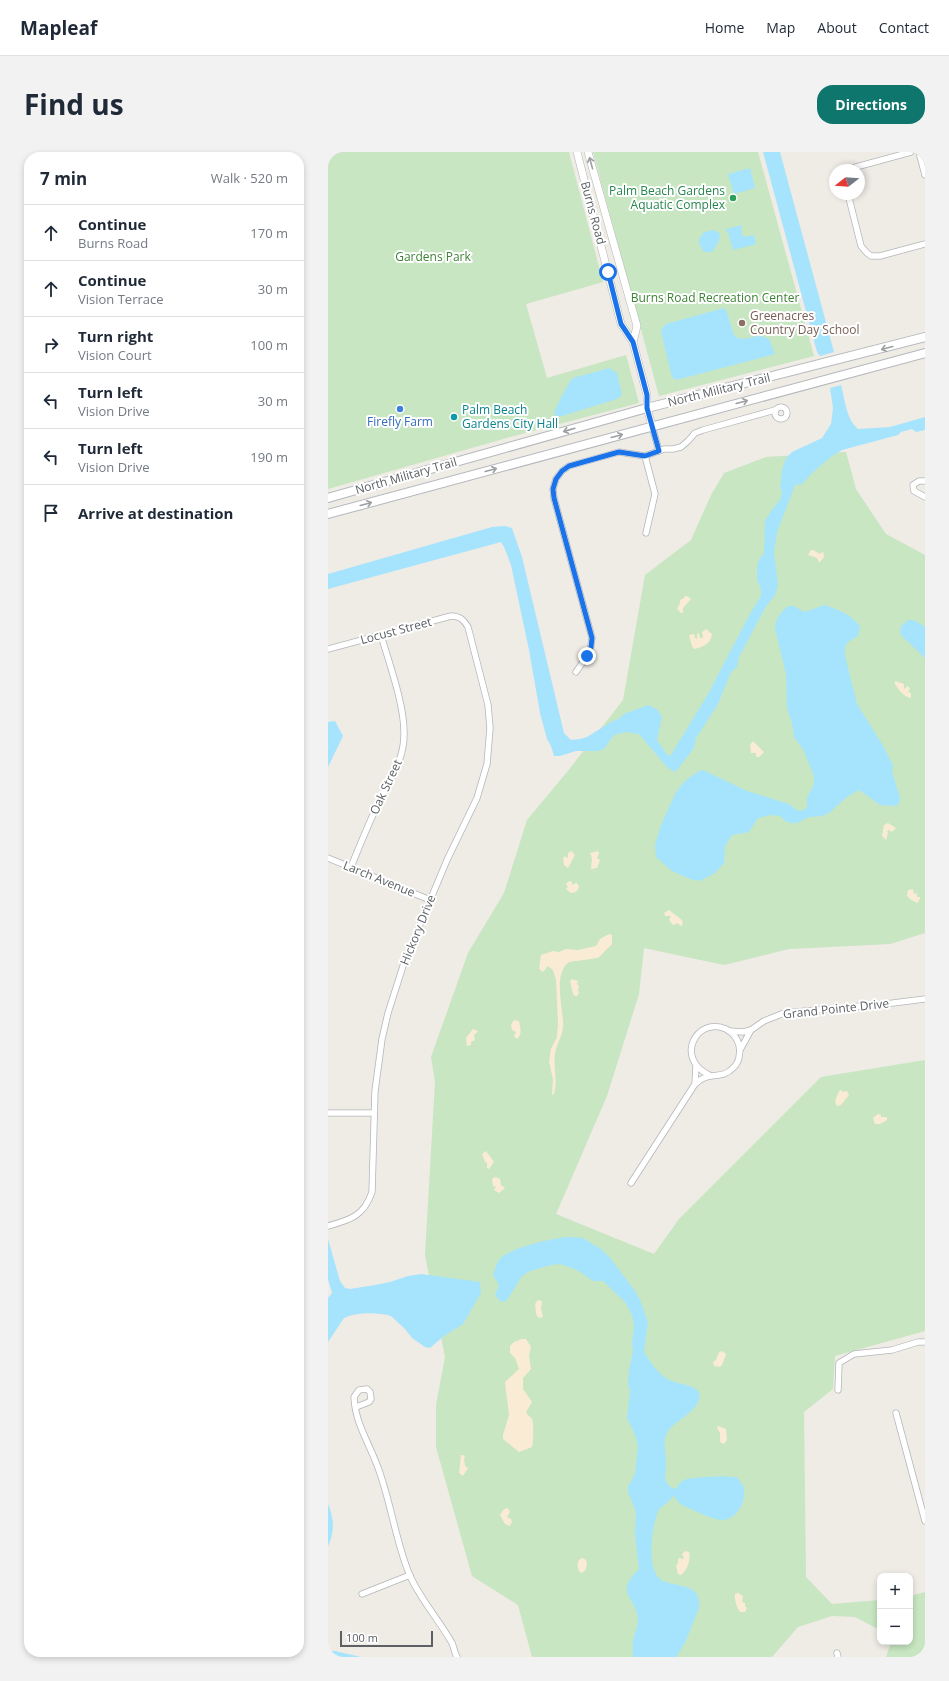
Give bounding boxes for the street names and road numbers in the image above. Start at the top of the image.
street label: Burns Road [577,179,610,246]
street label: North Military Trail [666,369,772,410]
street label: North Military Trail [353,453,459,498]
street label: Locust Street [358,613,433,648]
street label: Oak Street [365,756,406,817]
street label: Larch Avenue [341,856,418,901]
street label: Hickory Drive [396,892,439,968]
street label: Grand Pointe Drive [782,994,890,1023]

